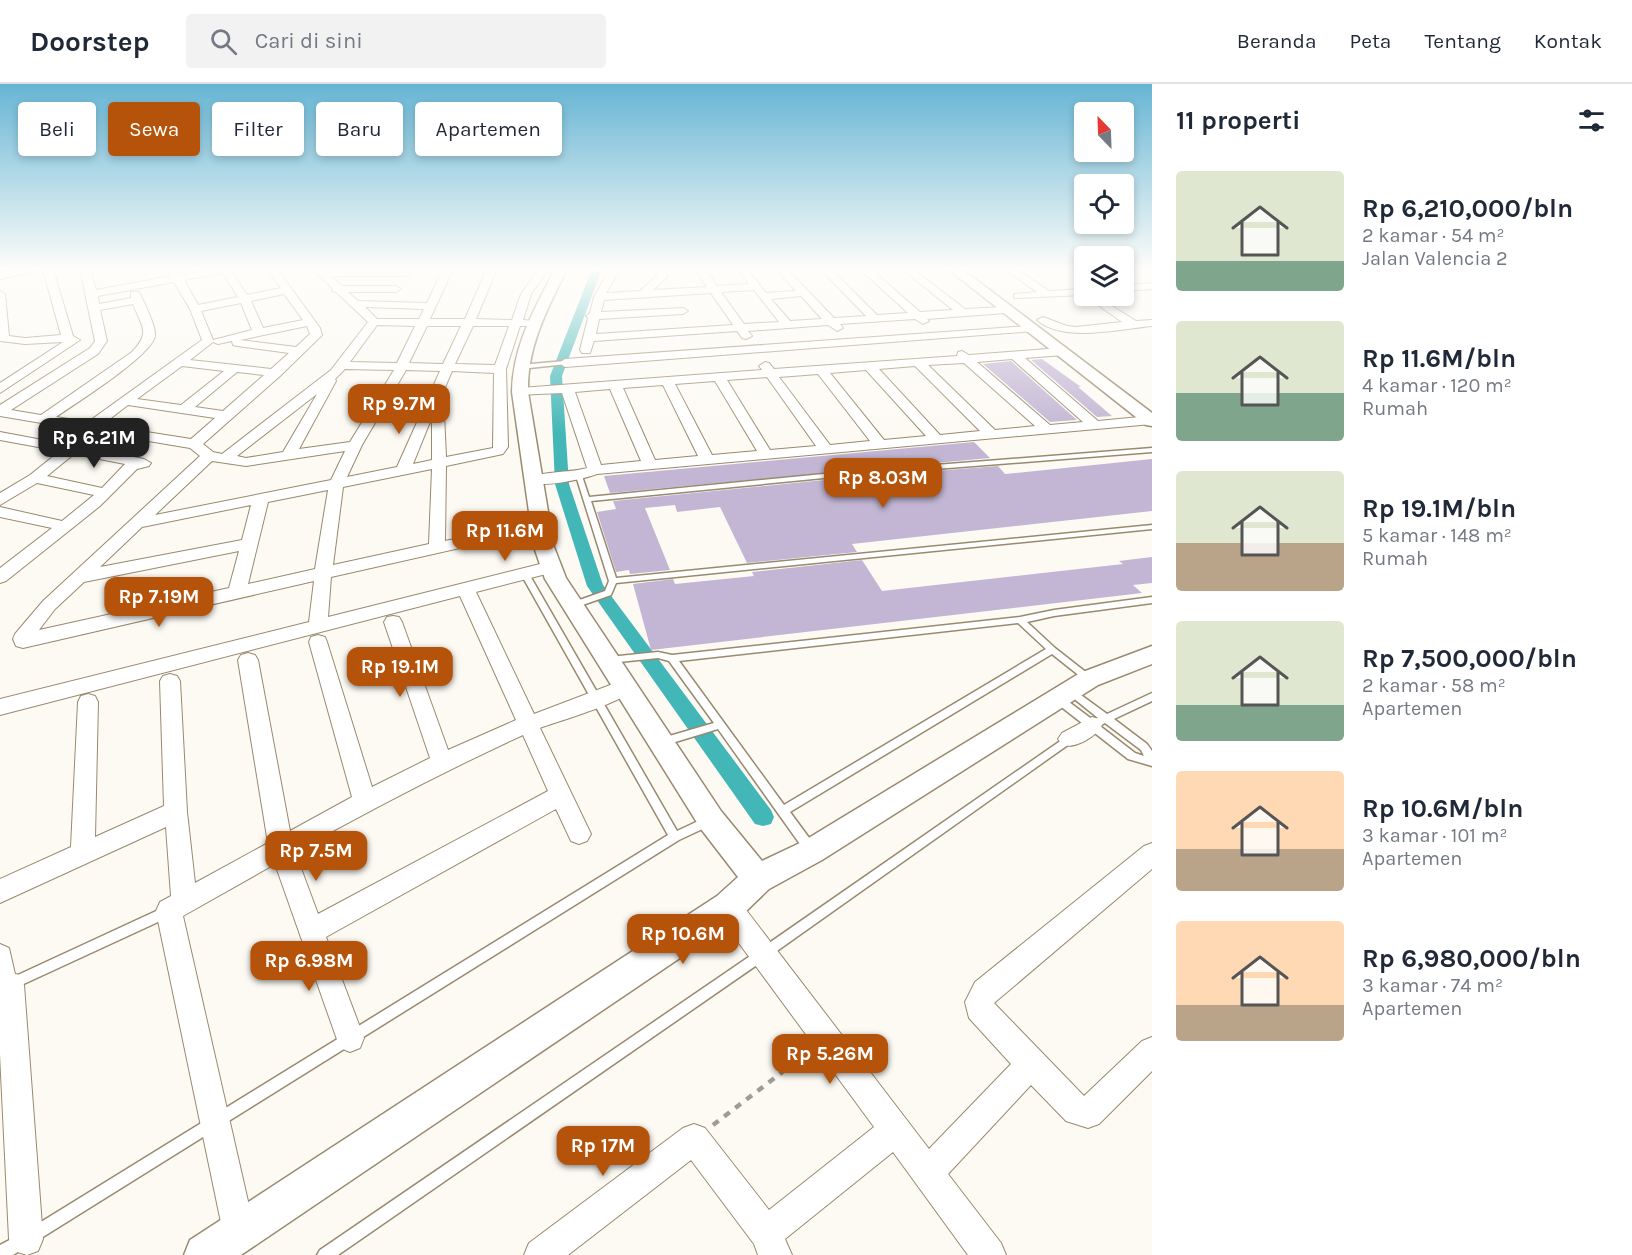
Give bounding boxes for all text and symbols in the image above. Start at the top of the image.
search box [186,14,606,68]
text: Doorstep [30,25,150,58]
icon: search [207,25,240,58]
text: Cari di sini [255,28,363,54]
text: Beranda [1237,29,1317,53]
text: Peta [1350,29,1391,53]
text: Tentang [1424,29,1501,53]
text: Kontak [1534,29,1602,53]
chip: Beli [18,102,96,156]
chip: Sewa [108,102,200,156]
chip: Filter [212,102,304,156]
chip: Baru [316,102,403,156]
chip: Apartemen [415,102,562,156]
north arrow [1074,102,1134,162]
map controls [1074,102,1134,306]
icon: filters [1575,104,1608,137]
text: 11 properti [1176,105,1301,136]
button: locate [1074,174,1134,234]
text: Rp 6,210,000/bln [1362,193,1573,224]
icon: home [1224,195,1296,267]
text: 2 kamar · 54 m² [1362,224,1505,247]
button: layers [1074,246,1134,306]
text: Jalan Valencia 2 [1362,247,1508,270]
text: Rp 11.6M/bln [1362,343,1516,374]
icon: home [1224,345,1296,417]
text: 4 kamar · 120 m² [1362,374,1512,397]
pin: Rp 9.7M [344,384,454,435]
text: Rp 9.7M [362,392,436,415]
text: Rumah [1362,397,1428,420]
pin: Rp 6.21M [32,418,156,469]
text: Rp 6.21M [52,426,136,449]
pin: Rp 8.03M [821,458,945,509]
text: Rp 8.03M [838,466,928,489]
text: Rp 19.1M/bln [1362,493,1516,524]
icon: home [1224,495,1296,567]
pin: Rp 11.6M [443,511,567,562]
text: Rp 11.6M [466,519,544,542]
text: 5 kamar · 148 m² [1362,524,1512,547]
text: Rumah [1362,547,1428,570]
pin: Rp 7.19M [97,577,221,628]
text: Rp 7.19M [118,585,200,608]
text: Rp 7,500,000/bln [1362,643,1577,674]
icon: home [1224,645,1296,717]
pin: Rp 19.1M [338,647,462,698]
text: Rp 19.1M [361,655,439,678]
text: 2 kamar · 58 m² [1362,674,1506,697]
text: Apartemen [1362,697,1462,720]
text: Rp 10.6M/bln [1362,793,1523,824]
icon: home [1224,795,1296,867]
text: 3 kamar · 101 m² [1362,824,1507,847]
pin: Rp 7.5M [261,831,371,882]
text: Rp 7.5M [279,839,353,862]
text: Apartemen [1362,847,1462,870]
pin: Rp 10.6M [621,914,745,965]
text: Rp 10.6M [641,922,725,945]
pin: Rp 6.98M [247,941,371,992]
text: Rp 6,980,000/bln [1362,943,1581,974]
icon: home [1224,945,1296,1017]
text: Rp 6.98M [264,949,354,972]
text: 3 kamar · 74 m² [1362,974,1503,997]
text: Apartemen [1362,997,1462,1020]
pin: Rp 5.26M [768,1034,892,1085]
text: Rp 5.26M [786,1042,874,1065]
pin: Rp 17M [554,1126,652,1177]
text: Rp 17M [571,1134,635,1157]

